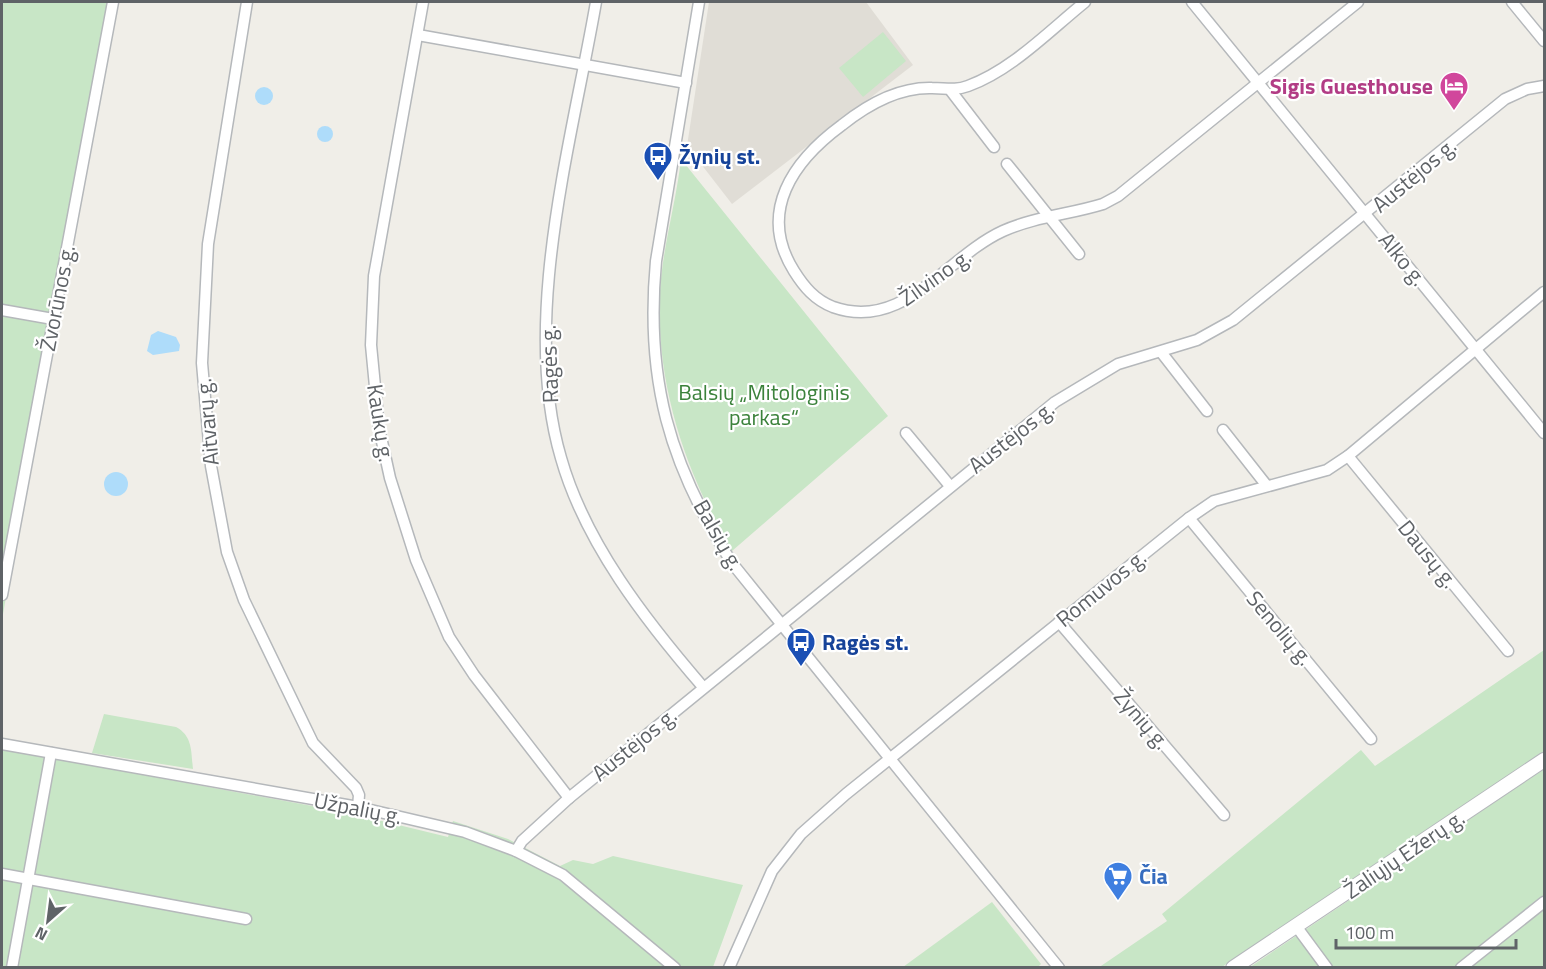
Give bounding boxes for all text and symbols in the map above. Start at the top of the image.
place label: Sigis Guesthouse [1270,69,1433,103]
hotel icon: Sigis Guesthouse [1438,70,1470,112]
street label: Austėjos g. [1364,129,1464,221]
place label: Žynių st. [679,139,760,173]
bus stop icon: Žynių st. [642,140,674,182]
street label: Alko g. [1371,225,1435,293]
street label: Žilvino g. [892,240,978,314]
street label: Žvorūnos g. [30,242,84,354]
street label: Ragės g. [531,324,567,404]
park label: Balsių „Mitologinis parkas“ [678,375,850,434]
street label: Aitvarų g. [186,377,228,467]
street label: Kaukų g. [358,382,404,464]
street label: Austėjos g. [961,392,1061,482]
street label: Balsių g. [685,493,753,577]
street label: Dausų g. [1390,512,1466,596]
street label: Romuvos g. [1048,541,1154,635]
street label: Senolių g. [1238,583,1322,673]
place label: Ragės st. [822,625,909,659]
bus stop icon: Ragės st. [785,626,817,668]
street label: Žynių g. [1106,681,1178,757]
street label: Austėjos g. [584,699,684,789]
street label: Užpalių g. [311,783,405,833]
street label: Žaliųjų Ežerų g. [1337,801,1471,907]
place label: Čia [1139,859,1168,893]
supermarket icon: Čia [1102,860,1134,902]
north arrow [18,891,78,951]
scale bar [1336,912,1516,950]
text: 100 m [1345,919,1394,946]
text: N [30,921,51,947]

